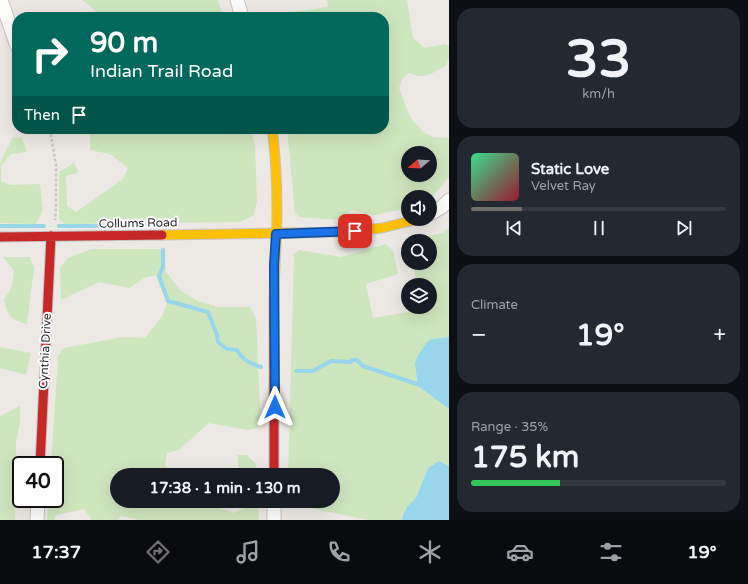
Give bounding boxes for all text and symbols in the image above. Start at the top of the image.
text: 90 m [90,26,158,60]
icon: right [24,28,76,80]
text: 33 [566,28,631,91]
text: Indian Trail Road [90,60,233,82]
text: km/h [582,86,615,102]
icon: arrive [68,104,90,126]
text: Then [24,106,60,124]
north arrow [401,146,437,182]
map controls [401,146,437,314]
text: Static Love [531,160,609,178]
text: Velvet Ray [531,178,596,194]
button: sound [401,190,437,226]
pin [338,214,372,248]
street label: Collums Road [98,215,178,231]
icon: previous [503,217,525,239]
icon: pause [588,217,610,239]
icon: next [673,217,695,239]
icon: arrive [344,220,366,242]
button: search [401,234,437,270]
button: layers [401,278,437,314]
text: Climate [471,297,518,313]
street label: Cynthia Drive [36,313,54,389]
text: 19° [576,317,625,354]
text: − [471,322,487,348]
text: + [714,322,726,348]
position arrow [254,386,296,428]
text: Range · 35% [471,419,548,435]
text: 175 km [471,439,579,476]
speed limit sign: 40 [12,456,64,508]
text: 17:38 · 1 min · 130 m [150,479,300,497]
icon: directions [144,538,172,566]
icon: music [234,538,262,566]
icon: phone [325,538,353,566]
icon: climate [416,538,444,566]
icon: car [506,538,534,566]
icon: filters [597,538,625,566]
text: 17:37 [31,541,81,563]
text: 19° [687,541,717,563]

